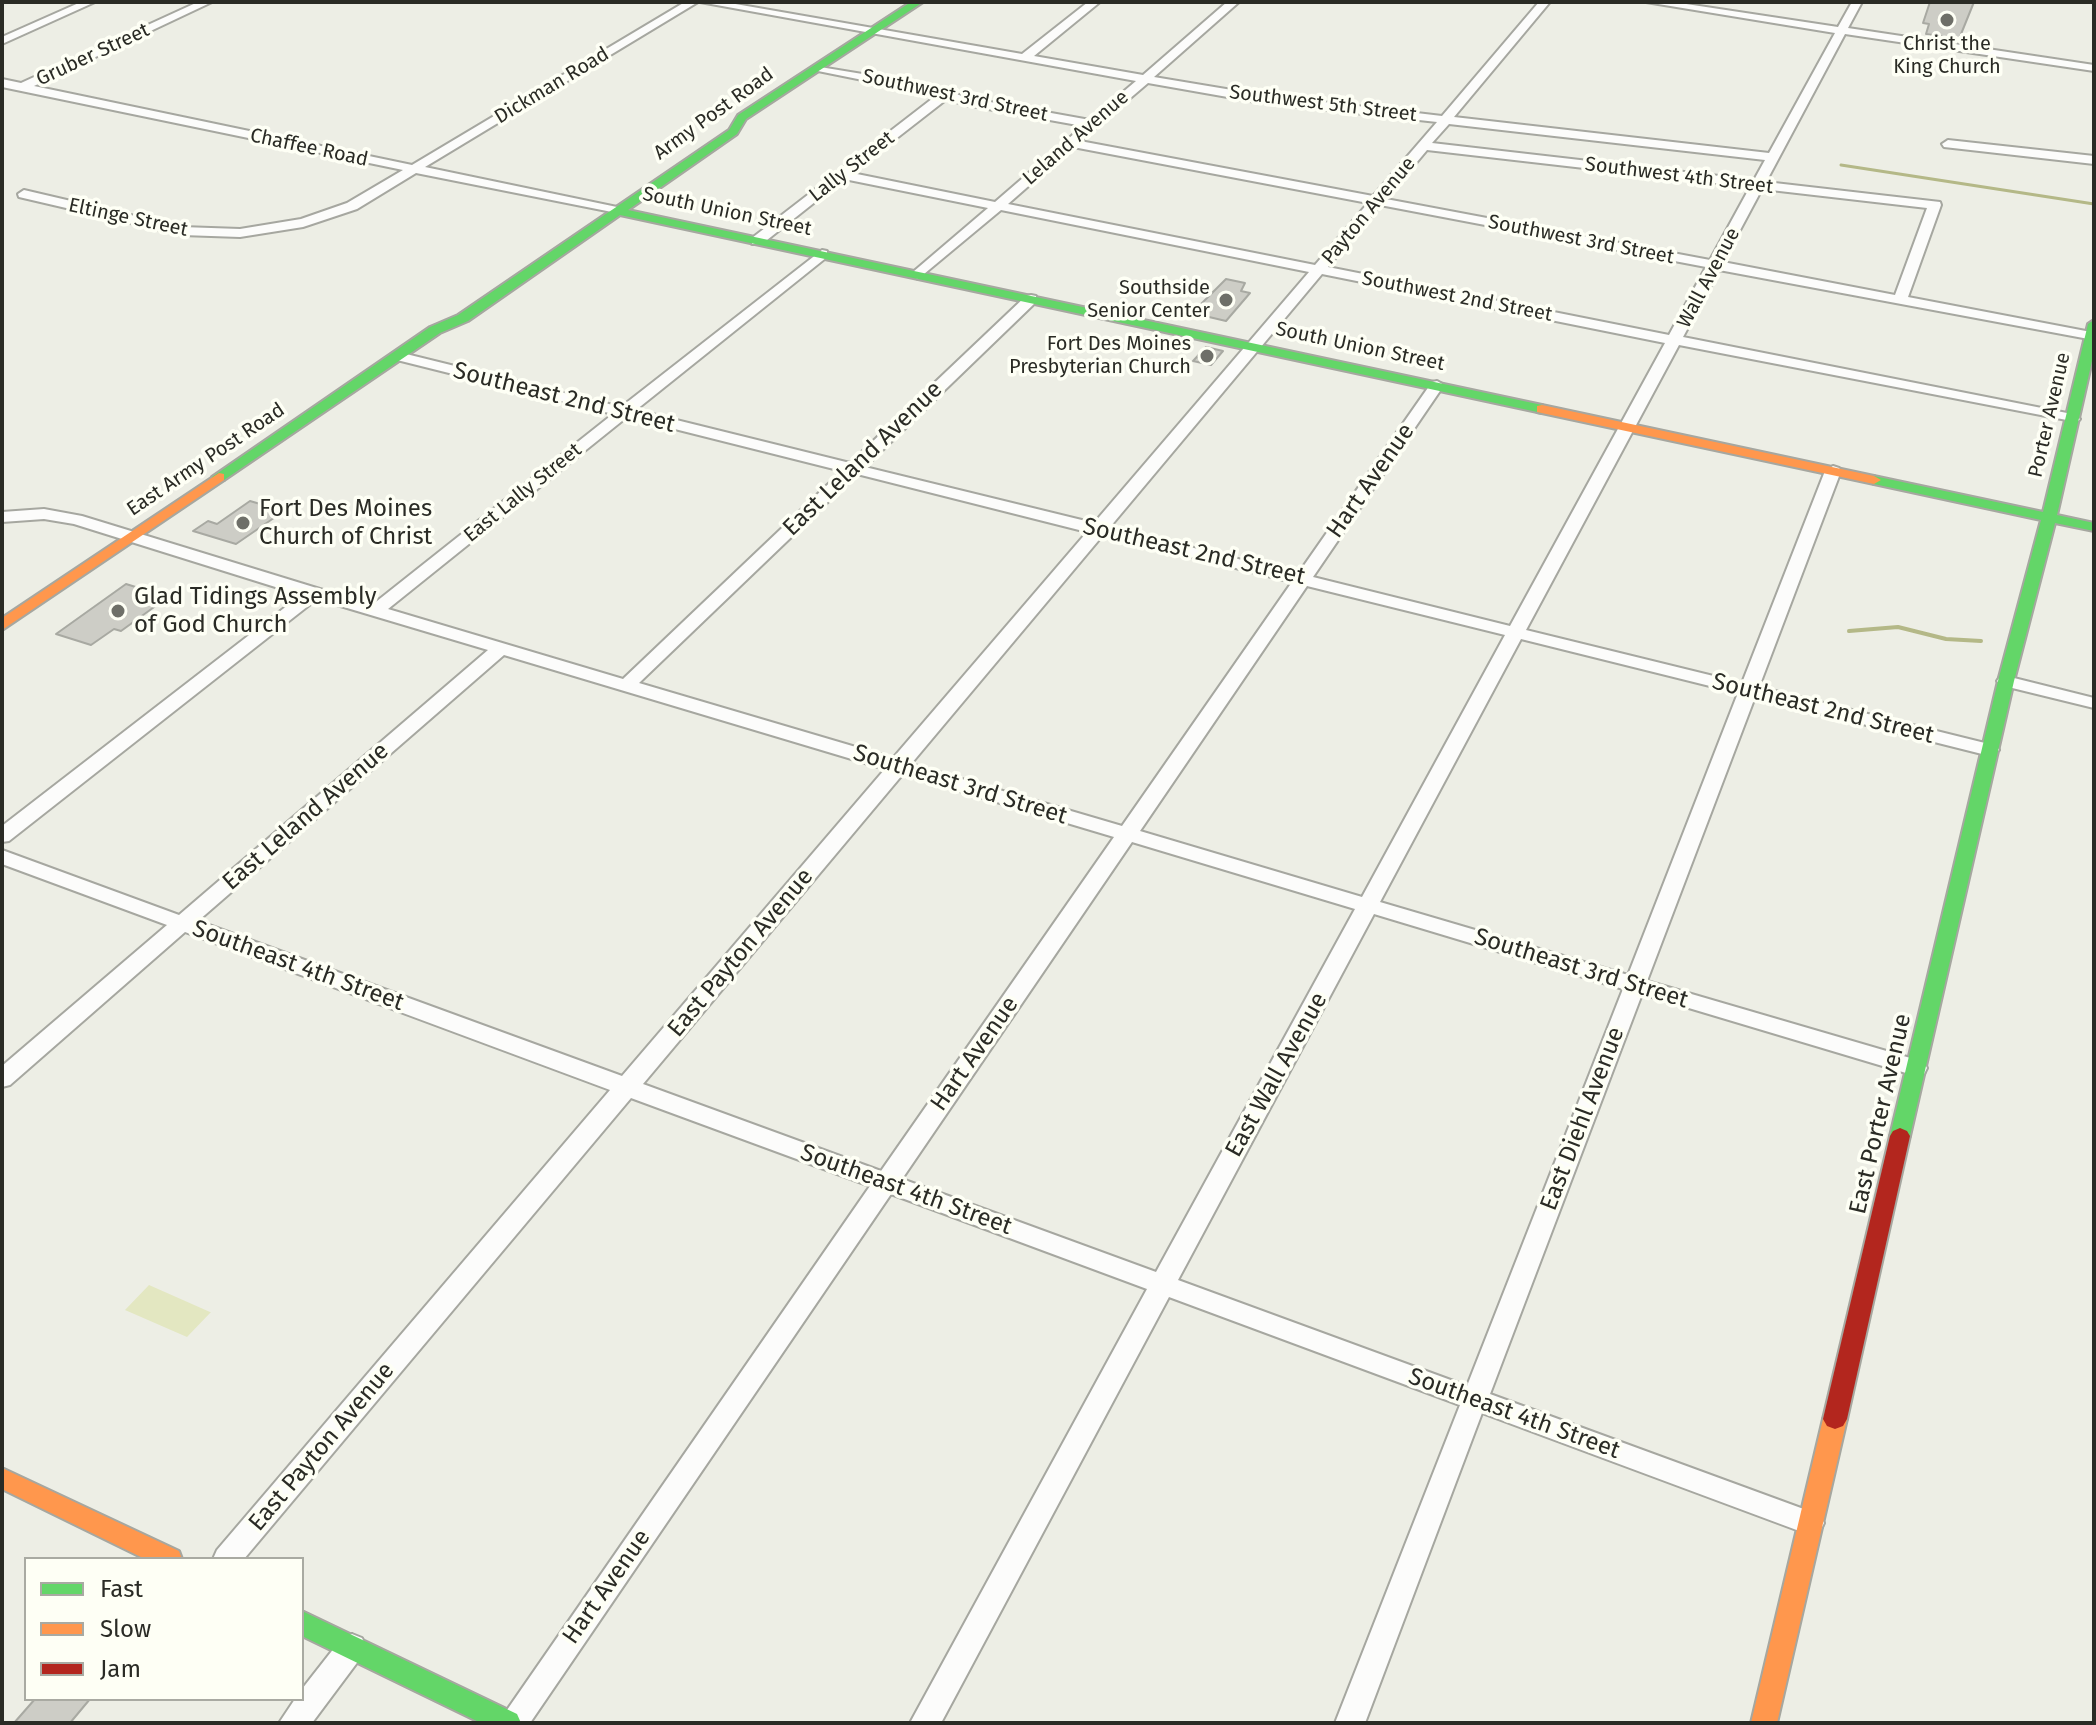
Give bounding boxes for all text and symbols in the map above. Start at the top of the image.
marker: Christ the King Church [1938,11,1956,29]
street label: Gruber Street [33,18,153,92]
place label: Christ the King Church [1893,32,2001,79]
street label: Dickman Road [490,42,614,130]
street label: Army Post Road [650,63,778,165]
street label: Southwest 3rd Street [860,65,1050,127]
street label: Southwest 5th Street [1228,81,1418,127]
street label: Leland Avenue [1018,86,1134,190]
street label: Chaffee Road [248,124,370,172]
street label: Lally Street [805,126,899,208]
street label: Payton Avenue [1317,152,1421,270]
street label: Southwest 4th Street [1584,153,1774,199]
street label: South Union Street [640,182,814,242]
street label: Eltinge Street [66,194,190,242]
street label: Southwest 3rd Street [1486,210,1676,270]
street label: Wall Avenue [1673,224,1745,332]
street label: Southwest 2nd Street [1360,267,1554,327]
place label: Southside Senior Center [1087,276,1210,323]
marker: Southside Senior Center [1217,291,1235,309]
street label: South Union Street [1273,317,1447,377]
place label: Fort Des Moines Presbyterian Church [1009,332,1191,379]
marker: Fort Des Moines Presbyterian Church [1198,347,1216,365]
street label: Porter Avenue [2024,350,2076,480]
street label: Southeast 2nd Street [450,357,678,439]
street label: East Leland Avenue [777,376,949,542]
street label: East Army Post Road [123,398,289,522]
street label: Hart Avenue [1321,418,1421,544]
street label: East Lally Street [459,438,587,548]
place label: Fort Des Moines Church of Christ [259,495,432,551]
street label: Southeast 2nd Street [1080,512,1308,592]
marker: Fort Des Moines Church of Christ [234,514,252,532]
place label: Glad Tidings Assembly of God Church [134,583,376,639]
marker: Glad Tidings Assembly of God Church [109,602,127,620]
street label: Southeast 2nd Street [1709,668,1937,750]
street label: East Leland Avenue [217,737,395,897]
street label: Southeast 3rd Street [850,739,1070,831]
street label: East Payton Avenue [662,863,820,1043]
street label: Southeast 4th Street [188,914,408,1018]
street label: Southeast 3rd Street [1471,923,1691,1015]
street label: East Wall Avenue [1220,988,1334,1162]
street label: Hart Avenue [925,991,1025,1117]
street label: East Porter Avenue [1844,1011,1918,1217]
street label: East Diehl Avenue [1535,1023,1631,1215]
street label: Southeast 4th Street [796,1138,1016,1242]
street label: East Payton Avenue [243,1357,401,1537]
street label: Southeast 4th Street [1404,1362,1624,1466]
street label: Hart Avenue [557,1524,657,1650]
legend [24,1557,304,1701]
text: Fast [100,1575,143,1603]
text: Slow [100,1615,151,1643]
text: Jam [100,1655,141,1683]

